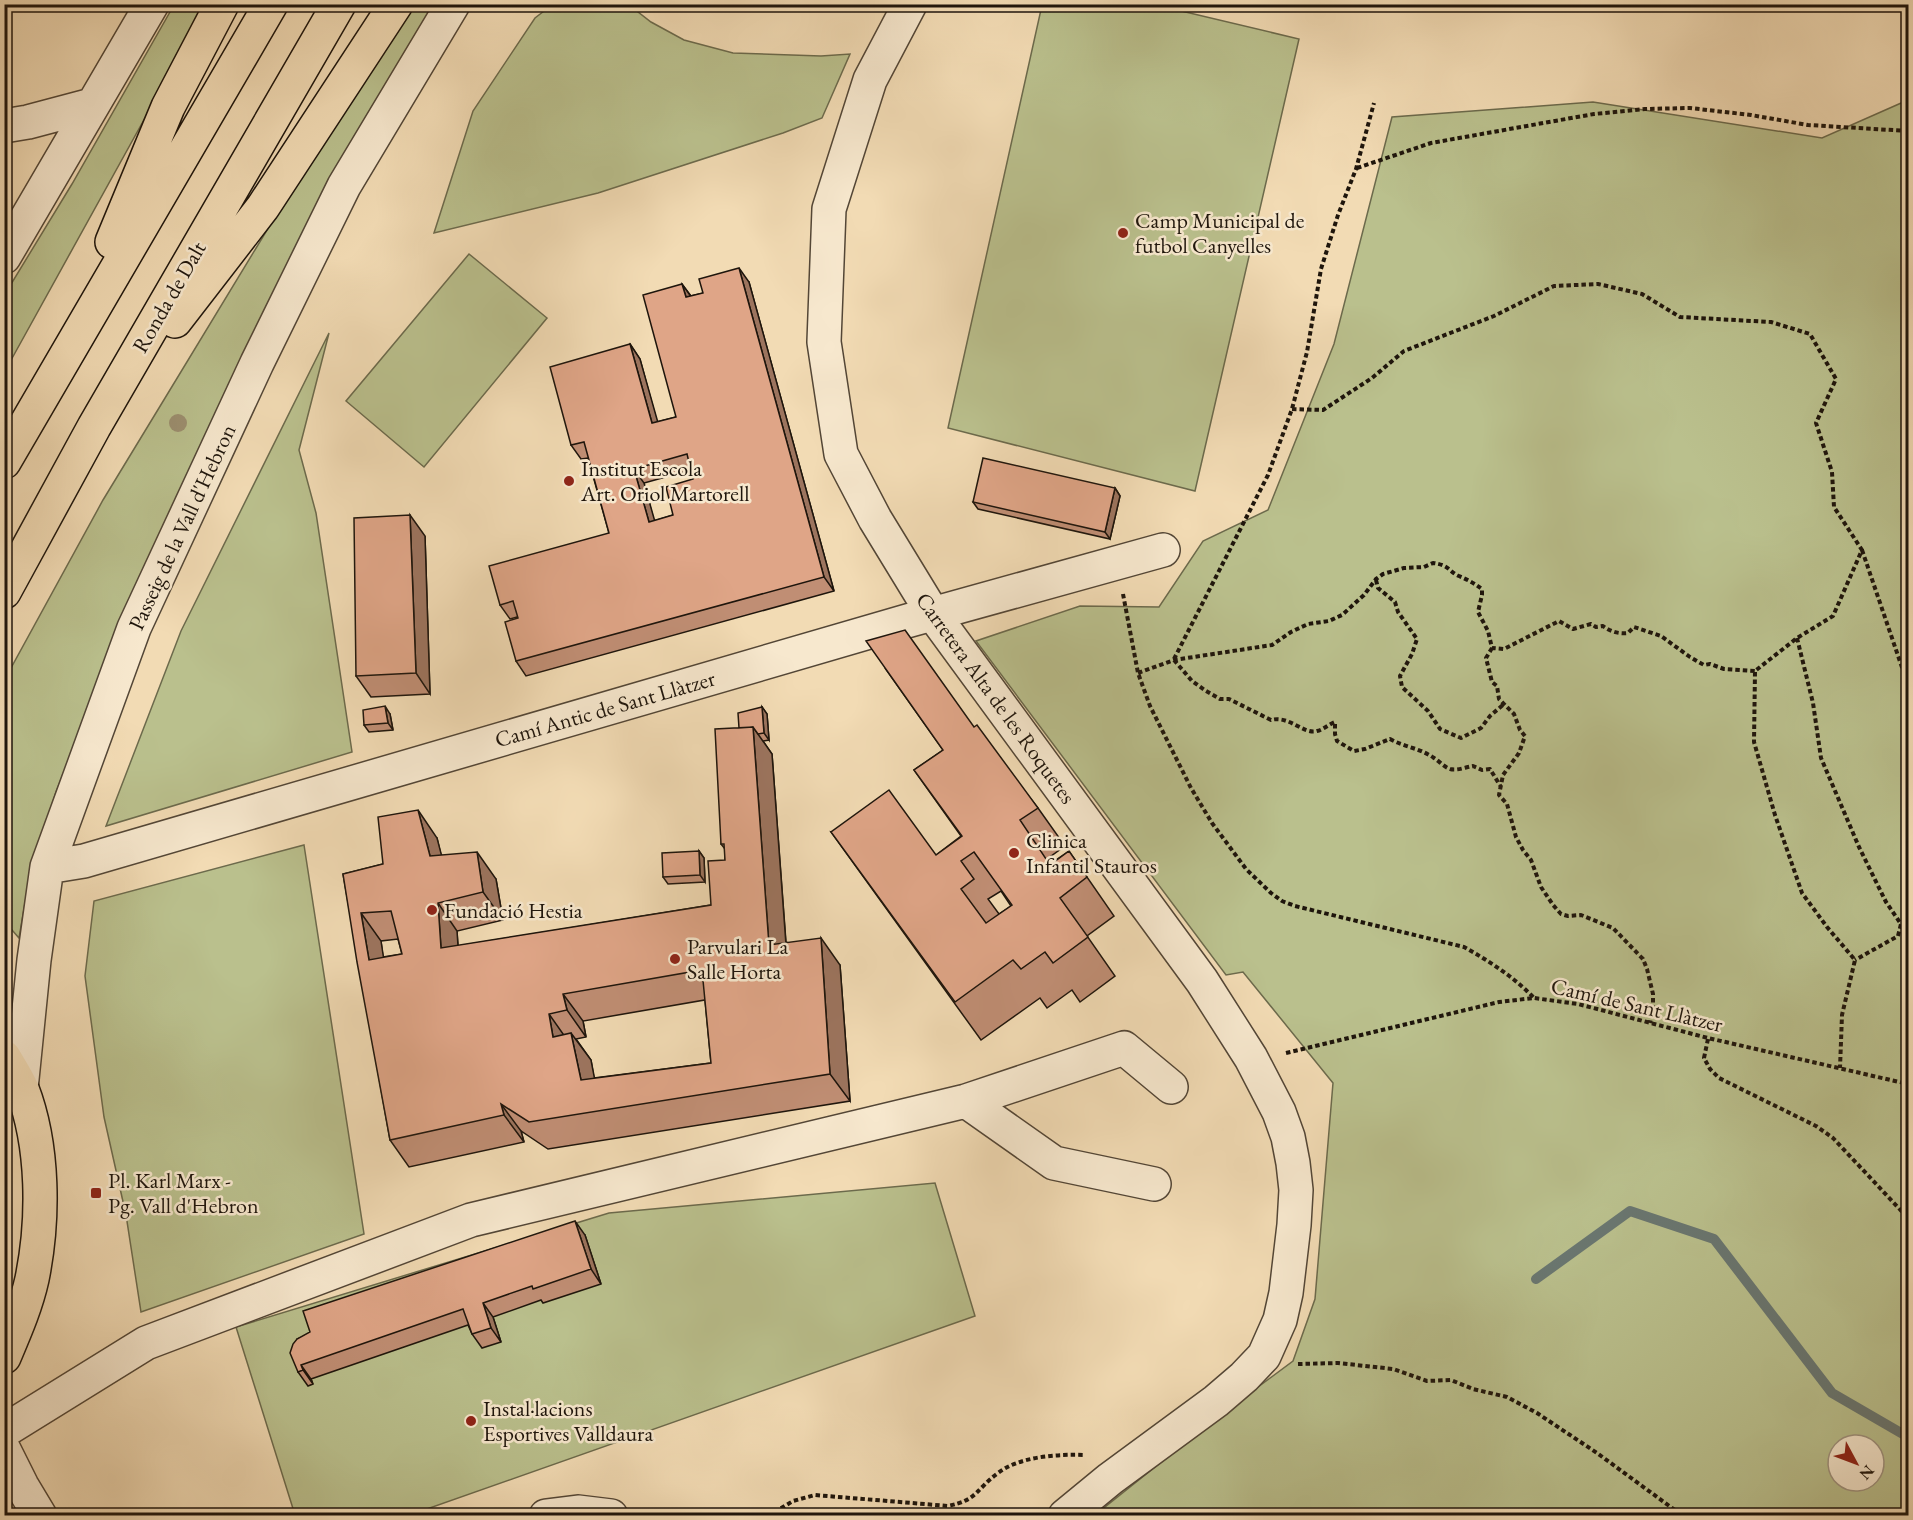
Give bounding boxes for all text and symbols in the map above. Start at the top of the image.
place label: Camp Municipal de futbol Canyelles [1135,206,1305,260]
marker: Camp Municipal de futbol Canyelles [1116,226,1130,240]
street label: Ronda de Dalt [125,236,213,358]
street label: Passeig de la Vall d'Hebron [122,419,243,635]
place label: Institut Escola Art. Oriol Martorell [580,454,750,508]
marker: Institut Escola Art. Oriol Martorell [562,474,576,488]
street label: Carretera Alta de les Roquetes [909,586,1083,810]
street label: Camí Antic de Sant Llàtzer [491,663,719,754]
place label: Clinica Infantil Stauros [1026,826,1157,880]
marker: Clinica Infantil Stauros [1007,846,1021,860]
place label: Fundació Hestia [444,896,583,925]
marker: Fundació Hestia [425,903,439,917]
place label: Parvulari La Salle Horta [687,932,788,986]
marker: Parvulari La Salle Horta [668,952,682,966]
street label: Camí de Sant Llàtzer [1548,971,1726,1039]
place label: Pl. Karl Marx - Pg. Vall d'Hebron [108,1166,259,1220]
marker: Pl. Karl Marx - Pg. Vall d'Hebron [89,1186,103,1200]
place label: Instal·lacions Esportives Valldaura [483,1394,653,1448]
marker: Instal·lacions Esportives Valldaura [464,1414,478,1428]
north arrow [1826,1433,1886,1493]
text: N [1855,1461,1879,1484]

